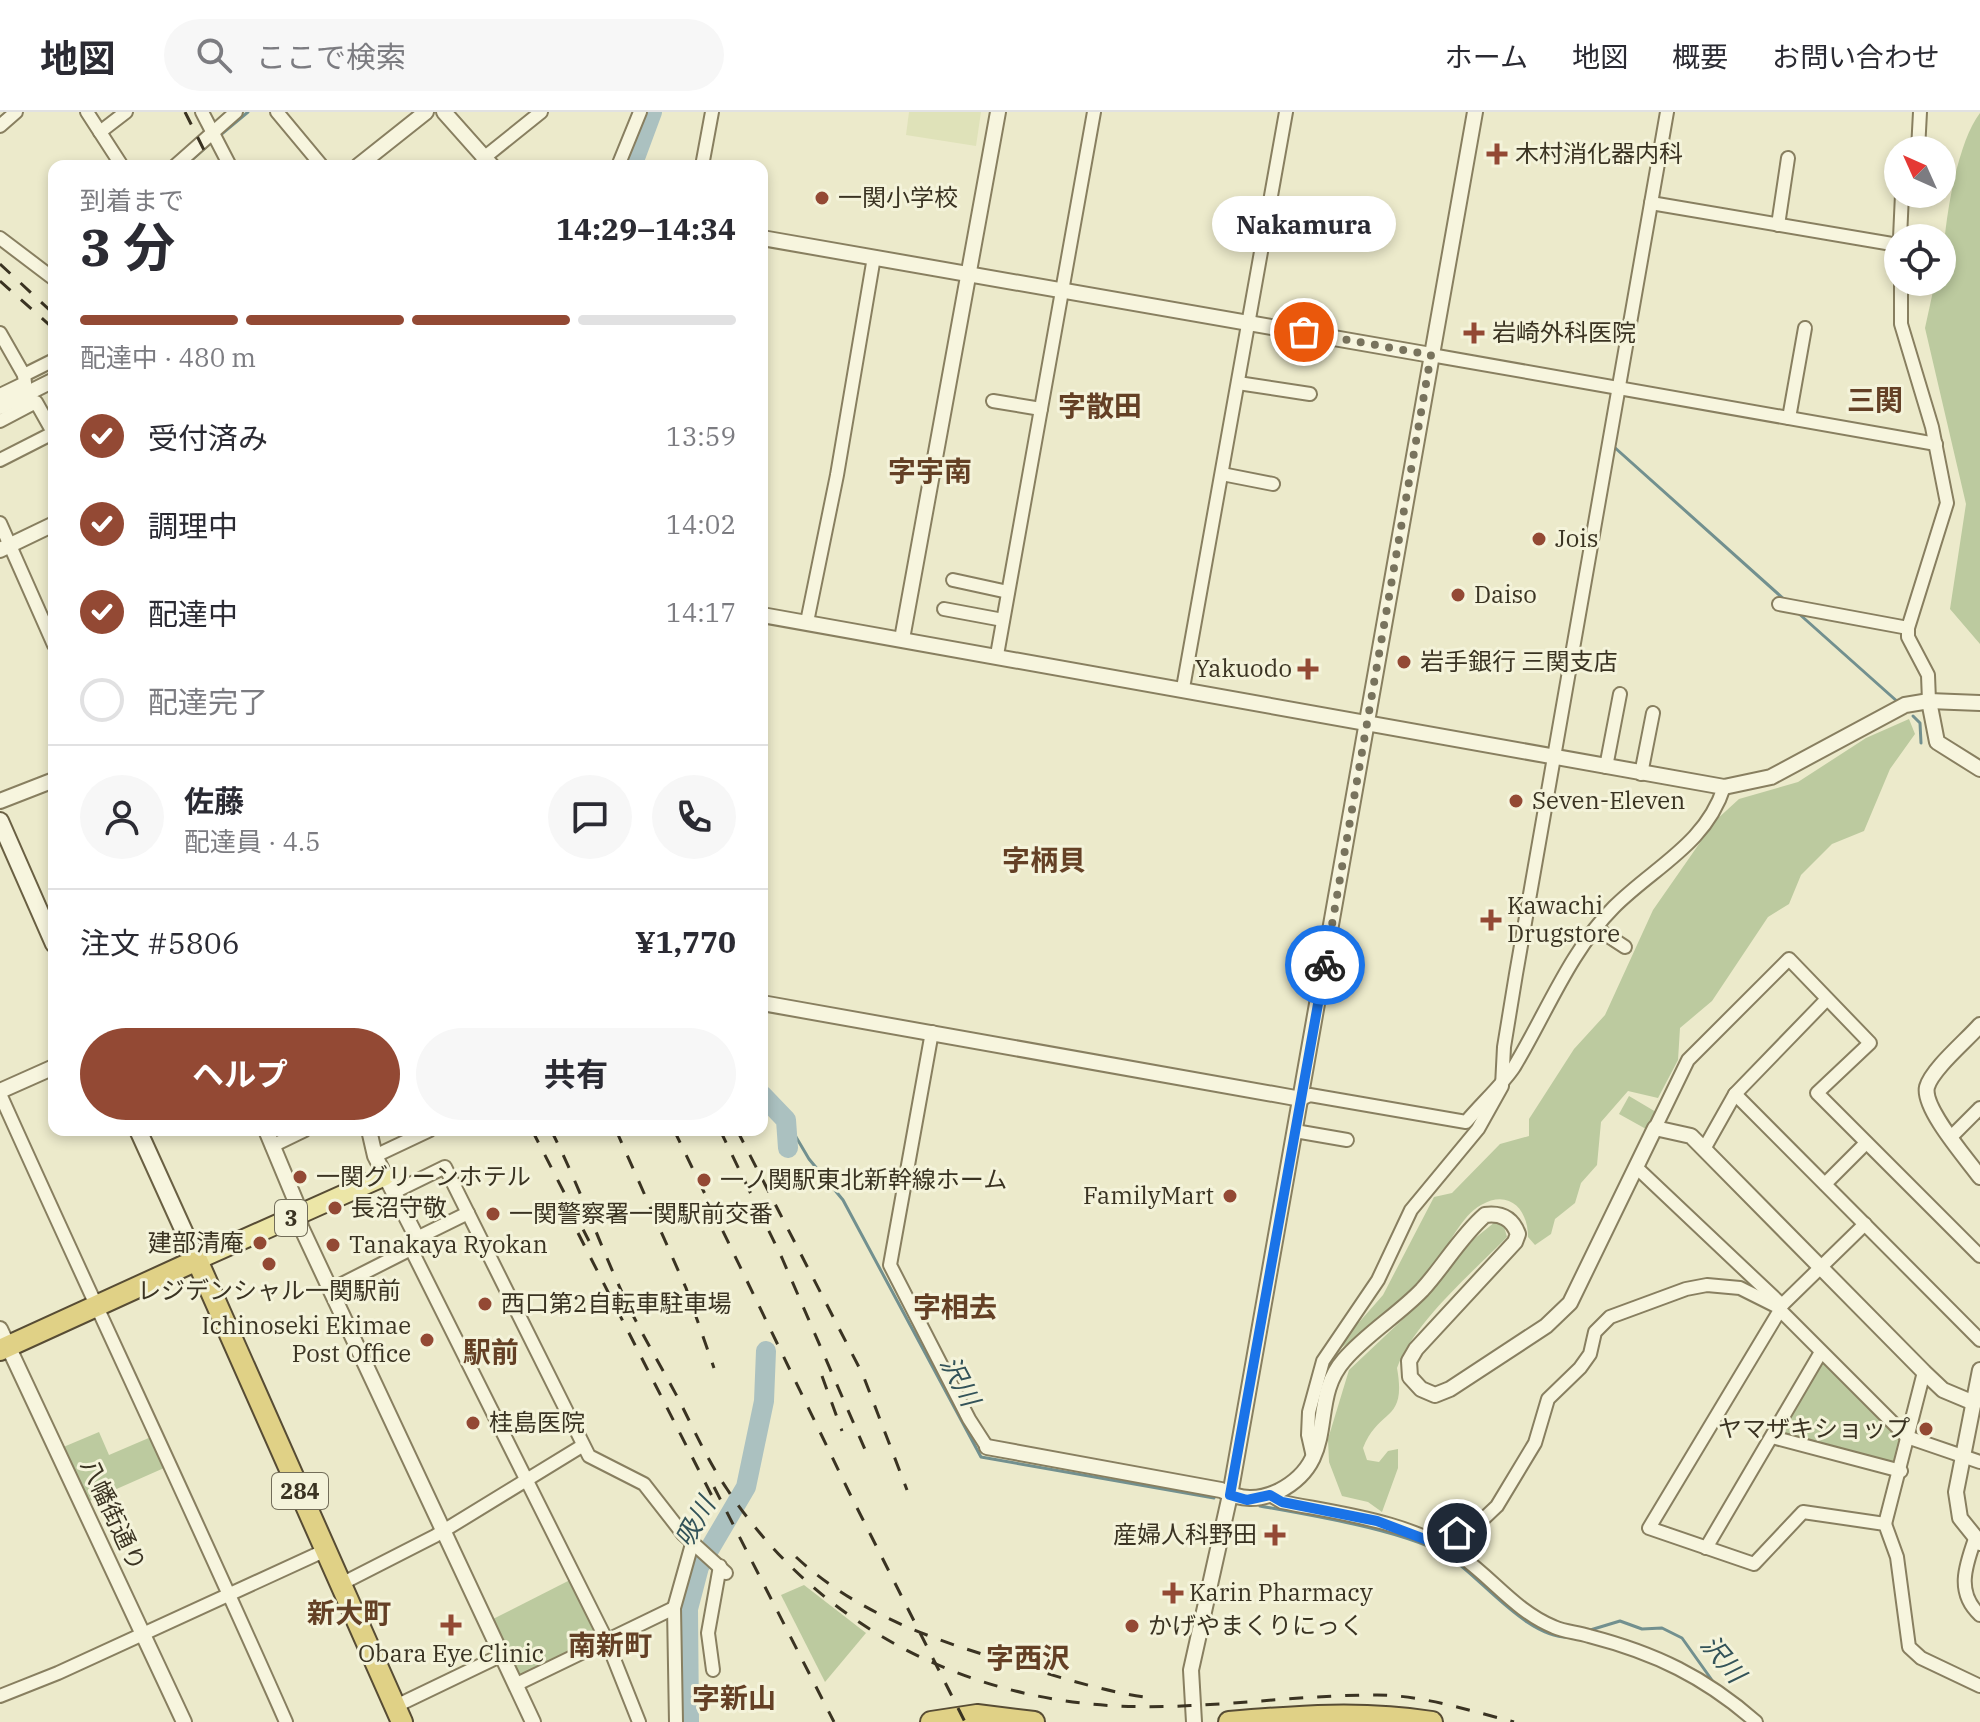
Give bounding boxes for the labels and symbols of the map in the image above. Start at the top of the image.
north arrow [1884,136,1956,208]
place label: 木村消化器内科 [1515,137,1683,169]
marker: 木村消化器内科 [1486,143,1508,165]
place label: 一関小学校 [838,181,958,213]
marker: 一関小学校 [813,189,831,207]
callout: Nakamura [1212,196,1396,252]
pin [1270,298,1338,366]
place label: 岩崎外科医院 [1492,316,1636,348]
marker: 岩崎外科医院 [1463,322,1485,344]
district label: 三関 [1847,381,1903,418]
district label: 字散田 [1058,387,1142,424]
district label: 字宇南 [888,452,972,489]
place label: Jois [1555,522,1599,554]
marker: Jois [1530,530,1548,548]
place label: Daiso [1474,578,1537,610]
marker: Daiso [1449,586,1467,604]
place label: 岩手銀行 三関支店 [1420,645,1618,677]
place label: Yakuodo [1195,652,1292,684]
marker: 岩手銀行 三関支店 [1395,653,1413,671]
marker: Yakuodo [1299,660,1317,678]
place label: Seven-Eleven [1532,784,1685,816]
marker: Seven-Eleven [1507,792,1525,810]
district label: 字柄貝 [1002,841,1086,878]
place label: Kawachi Drugstore [1507,889,1620,949]
marker: Kawachi Drugstore [1482,911,1500,929]
courier [1285,925,1365,1005]
place label: 一関グリーンホテル [316,1160,531,1192]
place label: 一ノ関駅東北新幹線ホーム [720,1163,1007,1195]
marker: 一関グリーンホテル [291,1168,309,1186]
marker: 一ノ関駅東北新幹線ホーム [695,1171,713,1189]
place label: FamilyMart [1083,1179,1214,1211]
marker: FamilyMart [1221,1187,1239,1205]
place label: 長沼守敬 [351,1191,447,1223]
place label: 一関警察署一関駅前交番 [509,1197,773,1229]
marker: 長沼守敬 [326,1199,344,1217]
road number: 3 [275,1200,307,1236]
marker: 一関警察署一関駅前交番 [484,1205,502,1223]
place label: 建部清庵 [148,1226,244,1258]
place label: Tanakaya Ryokan [349,1228,548,1260]
marker: 建部清庵 [251,1234,269,1252]
marker: Tanakaya Ryokan [324,1236,342,1254]
marker: レジデンシャル一関駅前 [260,1255,278,1273]
place label: レジデンシャル一関駅前 [137,1274,401,1306]
place label: 西口第2自転車駐車場 [501,1287,731,1319]
district label: 字相去 [913,1288,997,1325]
marker: 西口第2自転車駐車場 [476,1295,494,1313]
place label: Ichinoseki Ekimae Post Office [201,1309,411,1369]
marker: Ichinoseki Ekimae Post Office [418,1331,436,1349]
district label: 駅前 [463,1333,519,1370]
water label: 沢川 [934,1350,990,1414]
place label: 桂島医院 [489,1406,585,1438]
place label: ヤマザキショップ [1718,1412,1910,1444]
marker: 桂島医院 [464,1414,482,1432]
marker: ヤマザキショップ [1917,1420,1935,1438]
street label: 八幡街通り [74,1453,154,1576]
road number: 284 [272,1473,328,1509]
water label: 吸川 [666,1488,723,1553]
pin [1423,1499,1491,1567]
place label: 産婦人科野田 [1113,1518,1257,1550]
marker: 産婦人科野田 [1264,1524,1286,1546]
place label: Karin Pharmacy [1189,1576,1373,1608]
marker: Karin Pharmacy [1164,1584,1182,1602]
district label: 新大町 [307,1594,391,1631]
place label: かげやまくりにっく [1148,1609,1364,1641]
marker: Obara Eye Clinic [440,1614,462,1636]
marker: かげやまくりにっく [1123,1617,1141,1635]
district label: 南新町 [568,1626,652,1663]
water label: 沢川 [1694,1628,1755,1691]
place label: Obara Eye Clinic [358,1637,544,1669]
district label: 字西沢 [986,1639,1070,1676]
district label: 字新山 [692,1679,776,1716]

